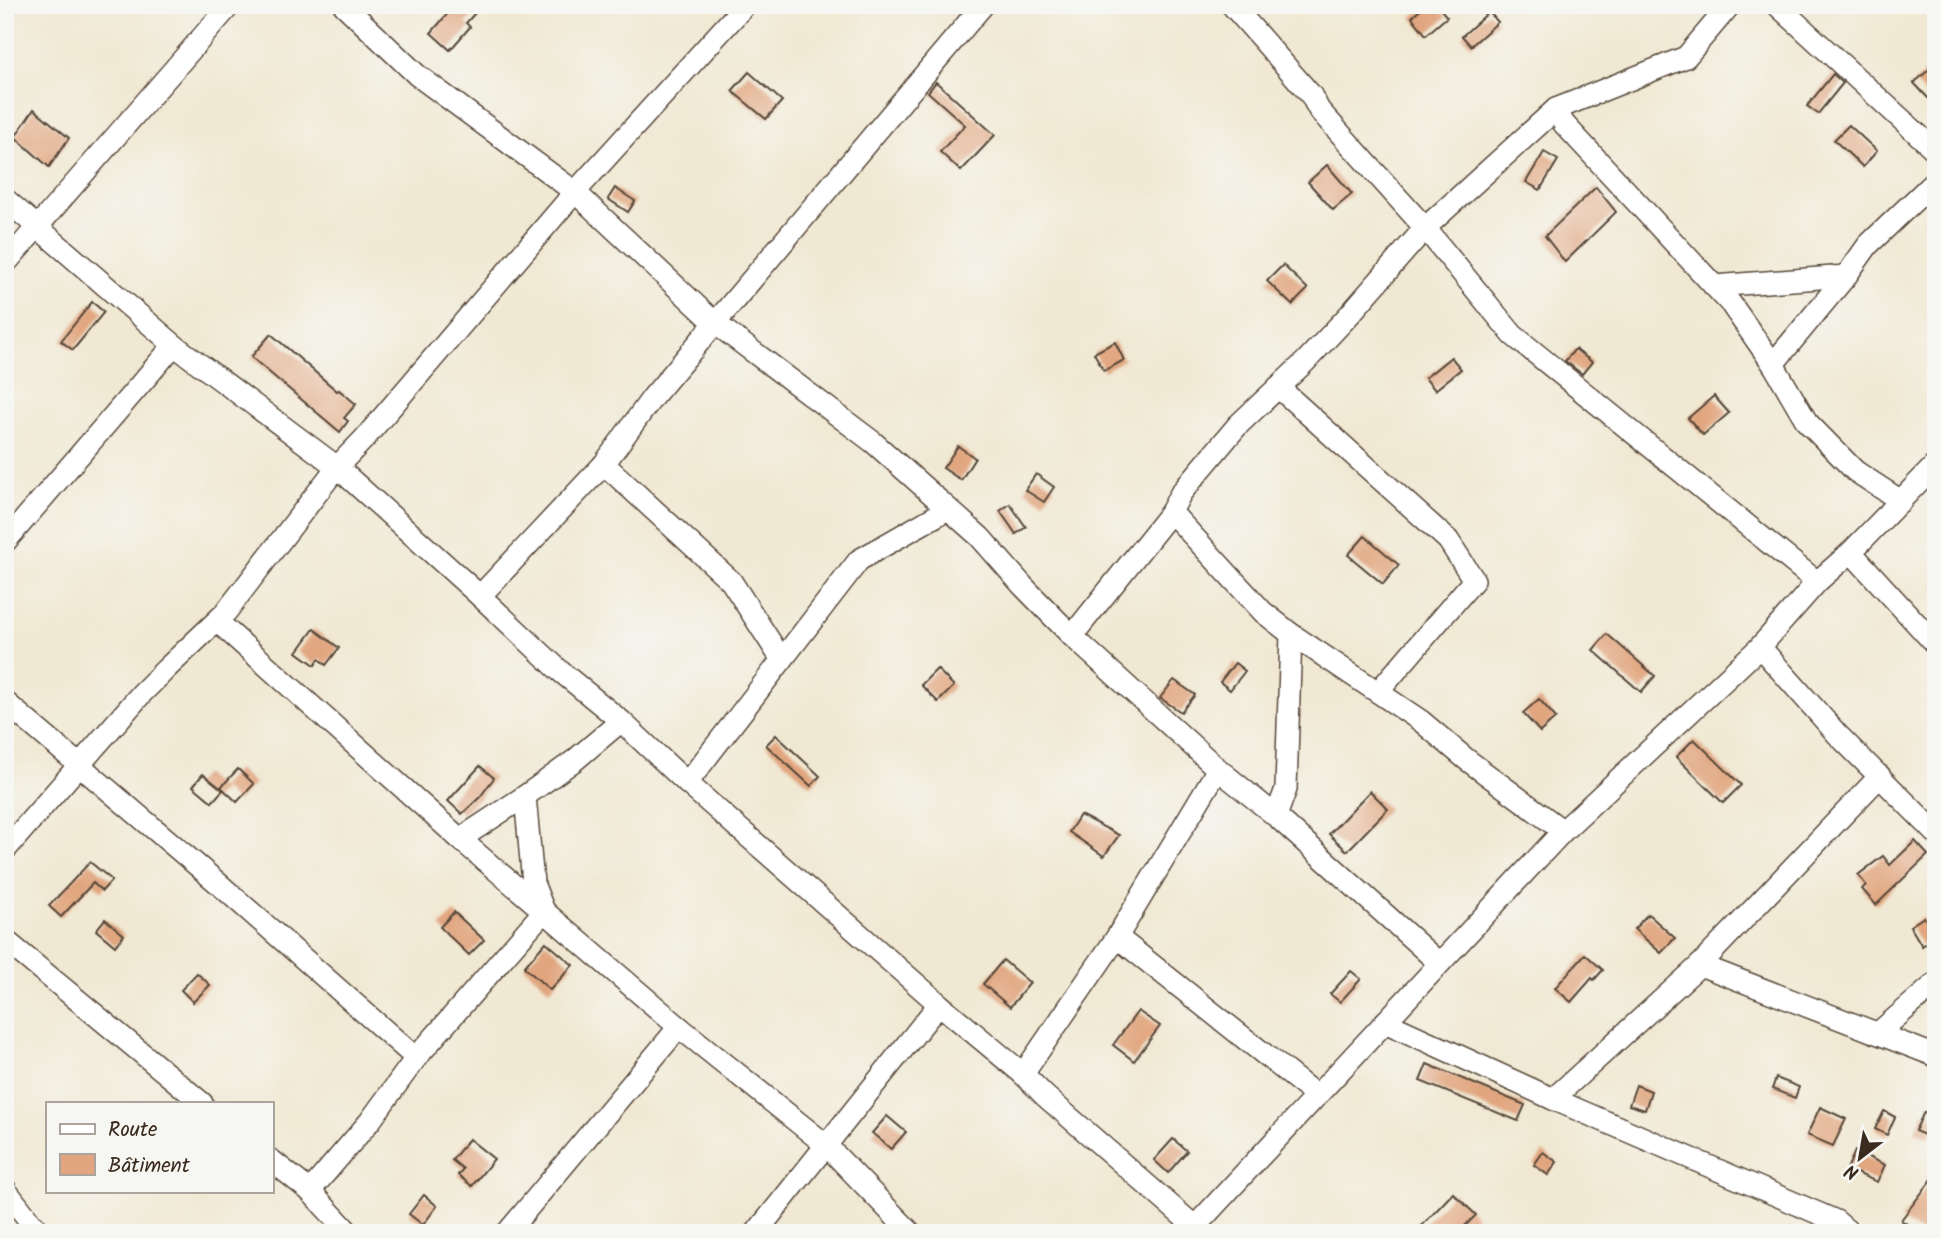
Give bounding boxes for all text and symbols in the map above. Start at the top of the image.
legend [46,1102,273,1192]
text: Route [108,1114,158,1147]
north arrow [1826,1122,1896,1192]
text: Bâtiment [108,1150,191,1183]
text: N [1839,1155,1865,1187]

